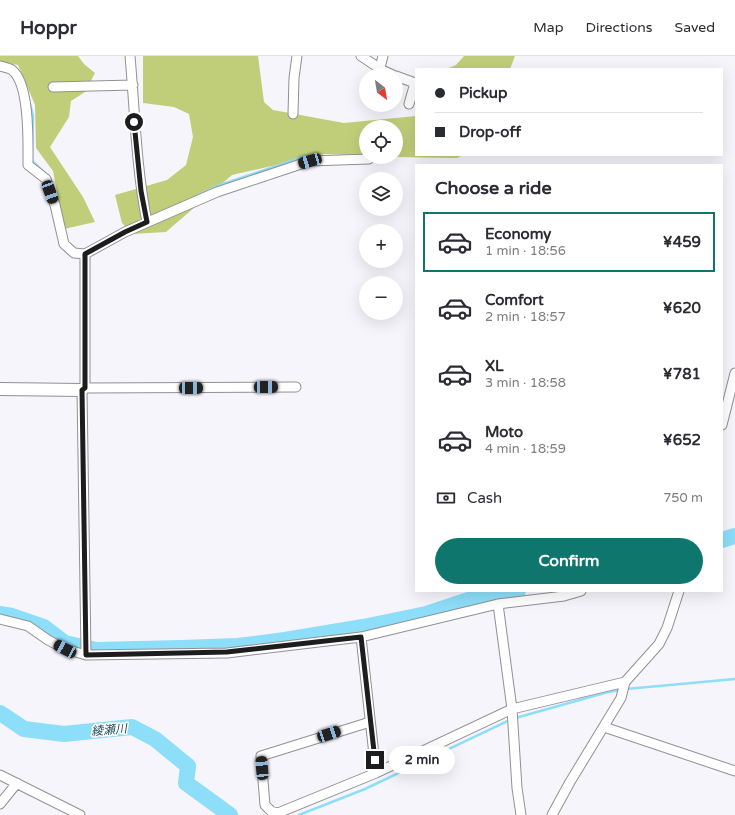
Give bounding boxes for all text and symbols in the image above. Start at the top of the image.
text: Hoppr [20,17,77,39]
text: Map [533,19,564,36]
text: Directions [586,19,653,36]
text: Saved [675,19,715,36]
north arrow [359,68,403,112]
map controls [359,68,403,320]
text: Pickup [459,84,507,102]
route start [125,113,143,131]
button: locate [359,120,403,164]
text: Drop-off [459,123,521,141]
car [297,152,323,170]
button: layers [359,172,403,216]
text: Choose a ride [435,177,552,199]
car [40,179,60,205]
button: + [359,224,403,268]
icon: car [437,224,473,260]
text: Economy [485,225,551,243]
text: ¥459 [663,233,701,251]
text: 1 min · 18:56 [485,243,566,259]
button: − [359,276,403,320]
icon: car [437,290,473,326]
text: Comfort [485,291,544,309]
text: ¥620 [663,299,701,317]
text: 2 min · 18:57 [485,309,566,325]
icon: car [437,356,473,392]
text: XL [485,357,504,375]
text: ¥781 [663,365,701,383]
text: 3 min · 18:58 [485,375,566,391]
car [254,381,278,393]
car [179,382,203,394]
icon: car [437,422,473,458]
text: Moto [485,423,523,441]
text: ¥652 [663,431,701,449]
text: 4 min · 18:59 [485,441,566,457]
icon: cash [435,487,457,509]
text: Cash [467,489,502,507]
text: 750 m [663,490,703,506]
button: Confirm [435,538,703,584]
car [52,638,78,660]
water label: 綾瀬川 [90,721,130,739]
car [316,725,342,743]
callout: 2 min [389,746,455,774]
route end [366,751,384,769]
text: 2 min [405,752,439,768]
car [255,756,269,780]

